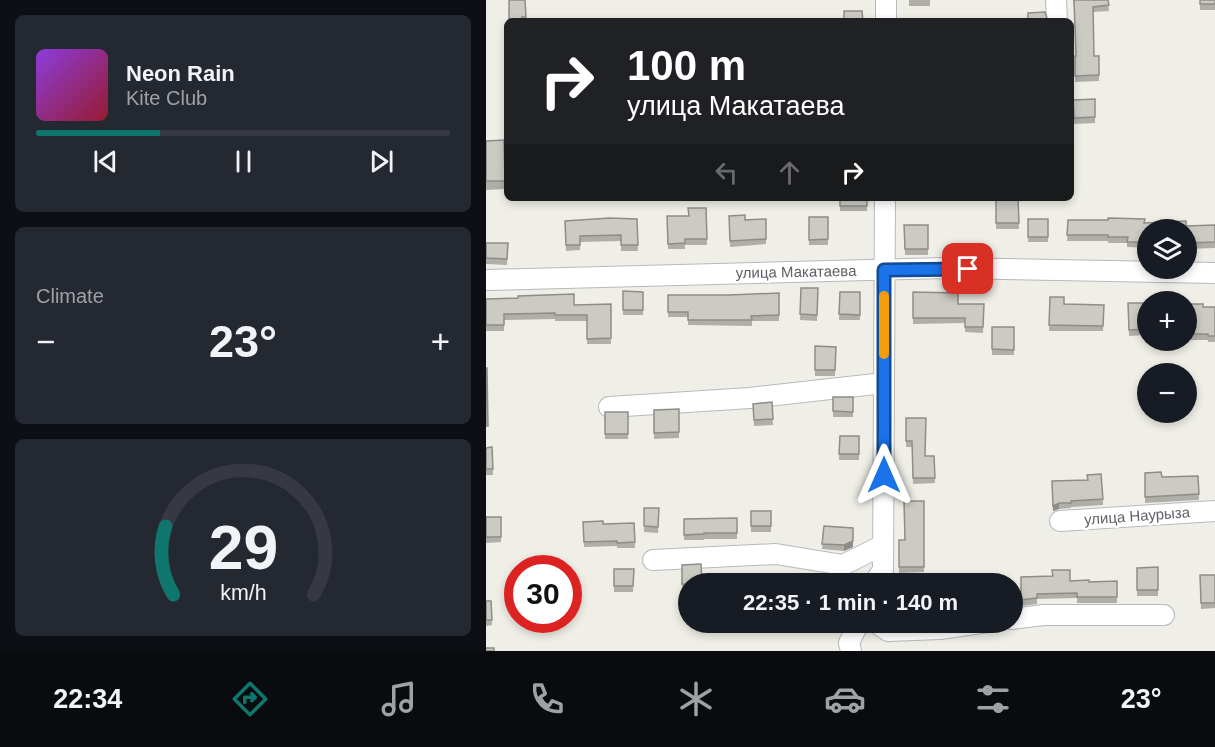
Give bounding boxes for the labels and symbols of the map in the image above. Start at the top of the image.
pin [942,243,993,294]
street label: улица Макатаева [735,262,857,281]
position arrow [852,443,916,507]
street label: улица Наурыза [1083,503,1191,528]
speed limit sign: 30 [504,555,582,633]

